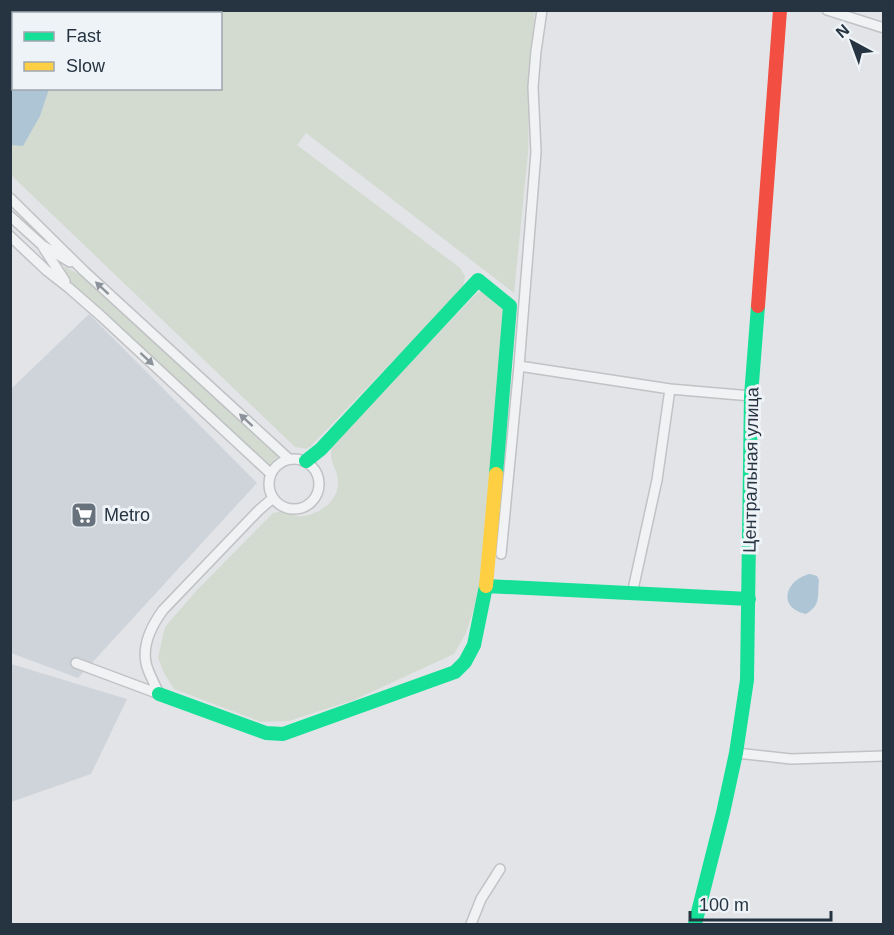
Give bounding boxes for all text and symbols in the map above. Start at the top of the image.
legend [12,12,222,90]
north arrow [822,12,882,72]
text: N [833,21,852,41]
text: Fast [66,26,101,46]
text: Slow [66,56,106,76]
one-way arrow [95,282,110,295]
one-way arrow [140,352,154,366]
street label: Центральная улица [740,386,762,553]
one-way arrow [239,414,254,427]
supermarket icon: Metro [69,500,99,530]
place label: Metro [104,505,150,525]
scale bar [690,884,831,922]
text: 100 m [699,895,749,915]

